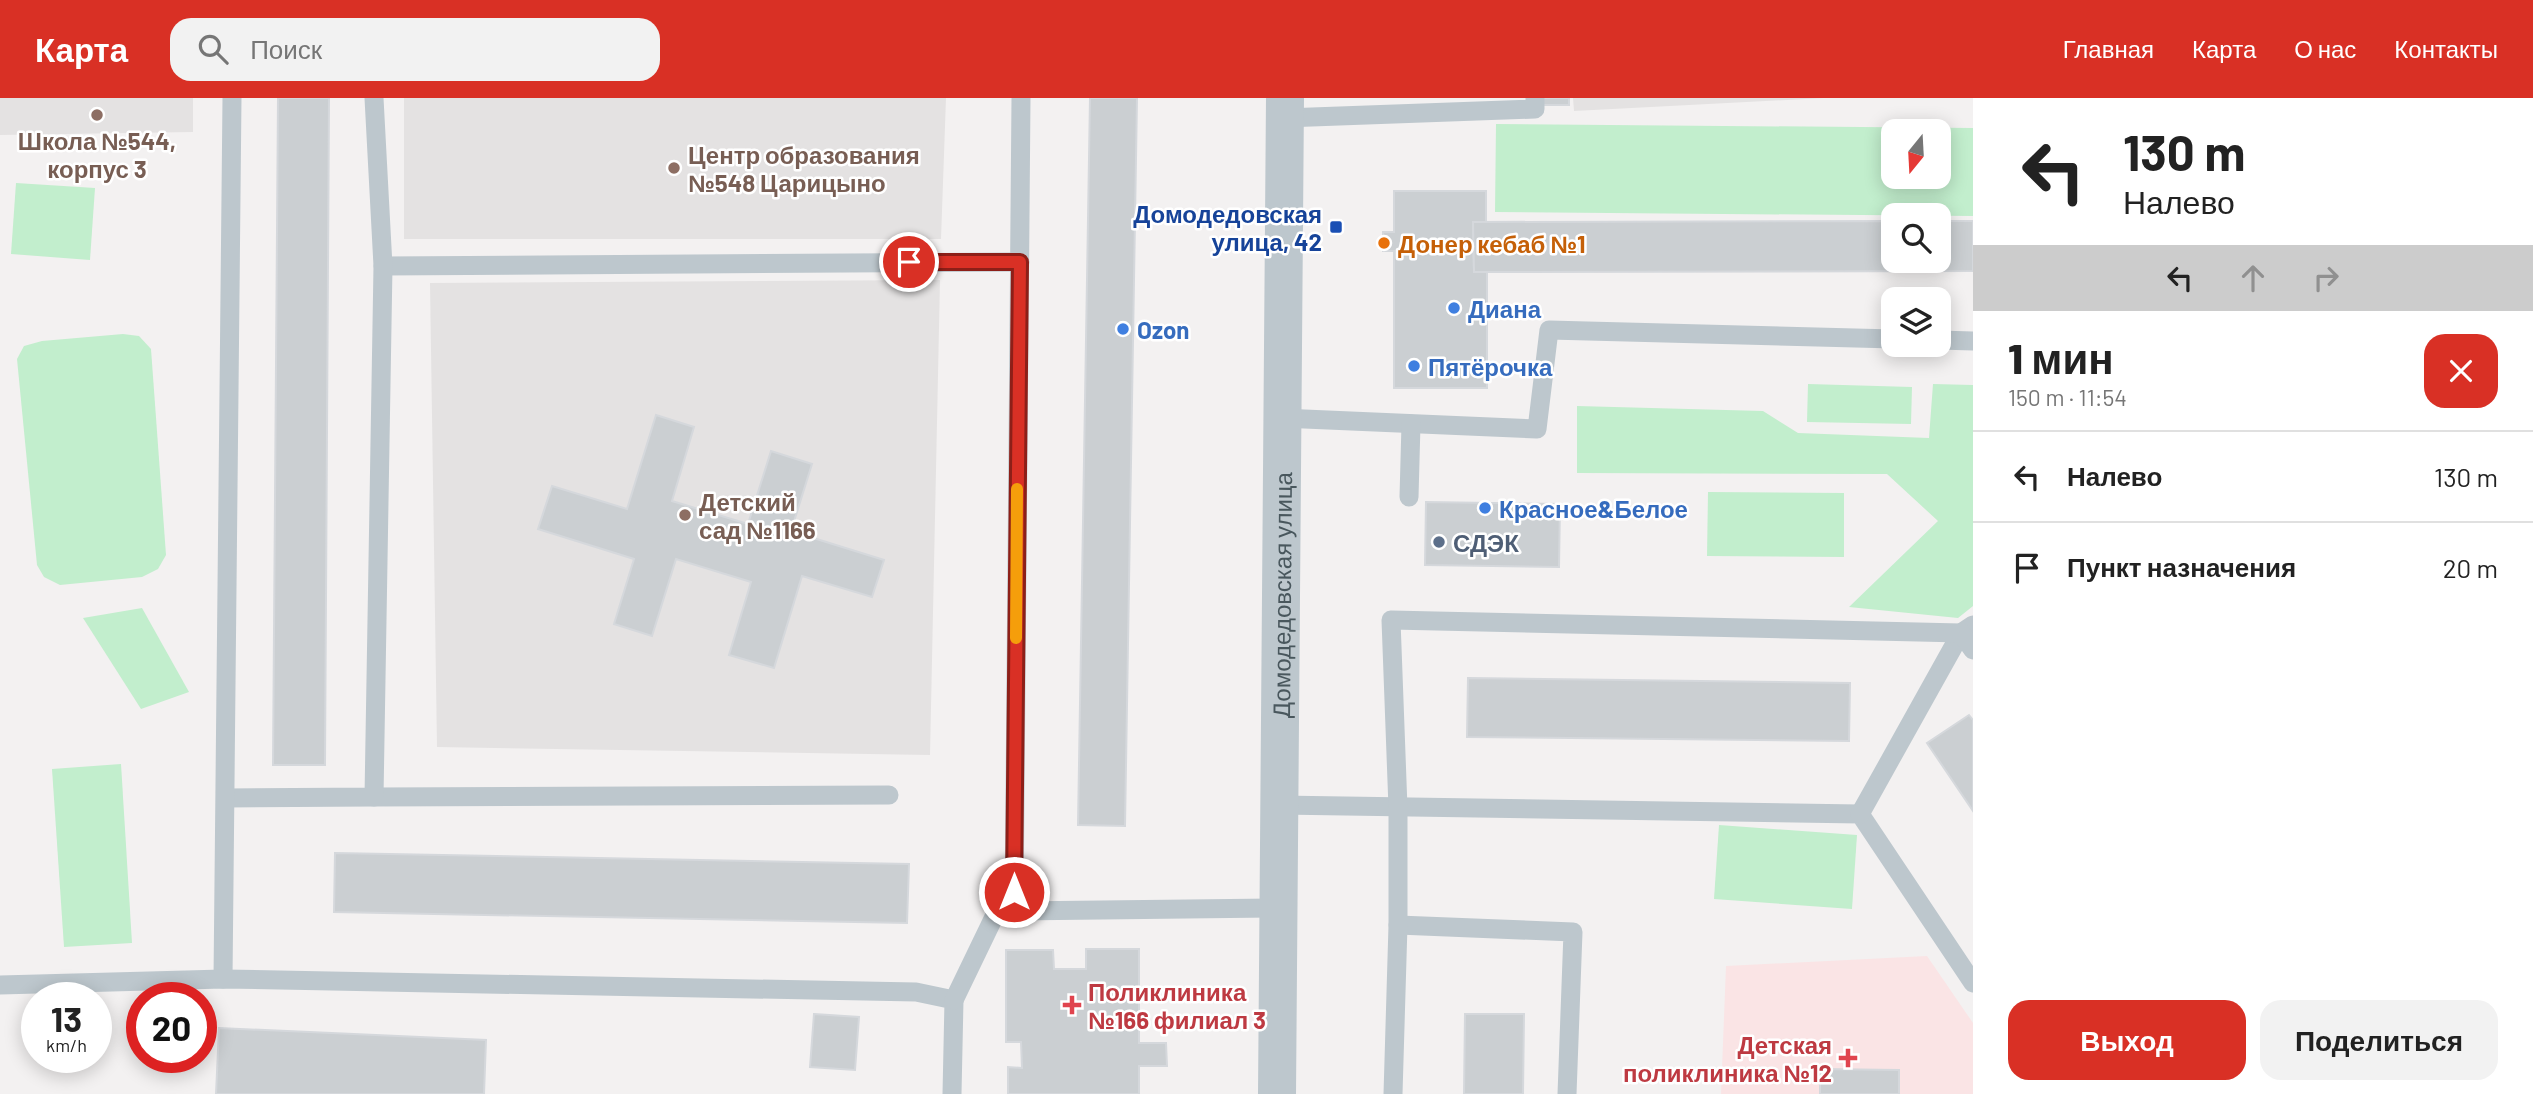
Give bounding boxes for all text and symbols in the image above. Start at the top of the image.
search box [170,18,660,81]
text: Карта [35,29,128,69]
icon: search [194,30,232,68]
text: Поиск [250,33,322,64]
text: Главная [2063,34,2154,63]
text: Карта [2192,34,2256,63]
text: О нас [2294,34,2356,63]
text: Контакты [2394,34,2498,63]
marker: Школа №544, корпус 3 [89,107,105,123]
north arrow [1881,119,1951,189]
map controls [1881,119,1951,357]
text: 130 m [2123,122,2245,181]
place label: Школа №544, корпус 3 [18,126,176,183]
icon: left [2008,126,2099,217]
place label: Центр образования №548 Царицыно [688,140,920,197]
marker: Центр образования №548 Царицыно [666,160,682,176]
text: Налево [2123,182,2235,220]
place label: Домодедовская улица, 42 [1133,199,1322,256]
button: search [1881,203,1951,273]
marker: Домодедовская улица, 42 [1328,219,1344,235]
place label: Донер кебаб №1 [1398,229,1585,258]
pin [879,232,939,292]
marker: Донер кебаб №1 [1376,235,1392,251]
icon: arrive [890,243,928,281]
icon: left [2161,259,2199,297]
icon: ahead [2234,259,2272,297]
icon: right [2307,259,2345,297]
button: layers [1881,287,1951,357]
place label: Диана [1468,294,1542,323]
marker: Диана [1446,300,1462,316]
place label: Ozon [1137,315,1189,344]
marker: Ozon [1115,321,1131,337]
text: 1 мин [2008,332,2114,382]
button: close [2424,334,2498,408]
place label: Пятёрочка [1428,352,1553,381]
marker: Пятёрочка [1406,358,1422,374]
text: 150 m · 11:54 [2008,383,2127,411]
icon: left [2008,458,2046,496]
text: Налево [2067,460,2162,491]
text: 130 m [2434,461,2498,492]
street label: Домодедовская улица [1266,471,1297,718]
place label: Детский сад №1166 [699,487,816,544]
place label: Красное&Белое [1499,494,1688,523]
marker: Красное&Белое [1477,500,1493,516]
marker: Детский сад №1166 [677,507,693,523]
place label: СДЭК [1453,528,1519,557]
marker: СДЭК [1431,534,1447,550]
icon: arrive [2008,549,2046,587]
text: Пункт назначения [2067,551,2296,582]
text: 20 m [2443,552,2498,583]
position arrow [977,855,1051,929]
place label: Поликлиника №166 филиал 3 [1088,977,1266,1034]
speed limit sign: 20 [126,982,217,1073]
marker: Поликлиника №166 филиал 3 [1062,995,1082,1015]
text: 13 [51,997,82,1039]
button: Выход [2008,1000,2246,1080]
button: Поделиться [2260,1000,2498,1080]
place label: Детская поликлиника №12 [1623,1030,1832,1087]
text: km/h [46,1034,87,1056]
marker: Детская поликлиника №12 [1838,1048,1858,1068]

